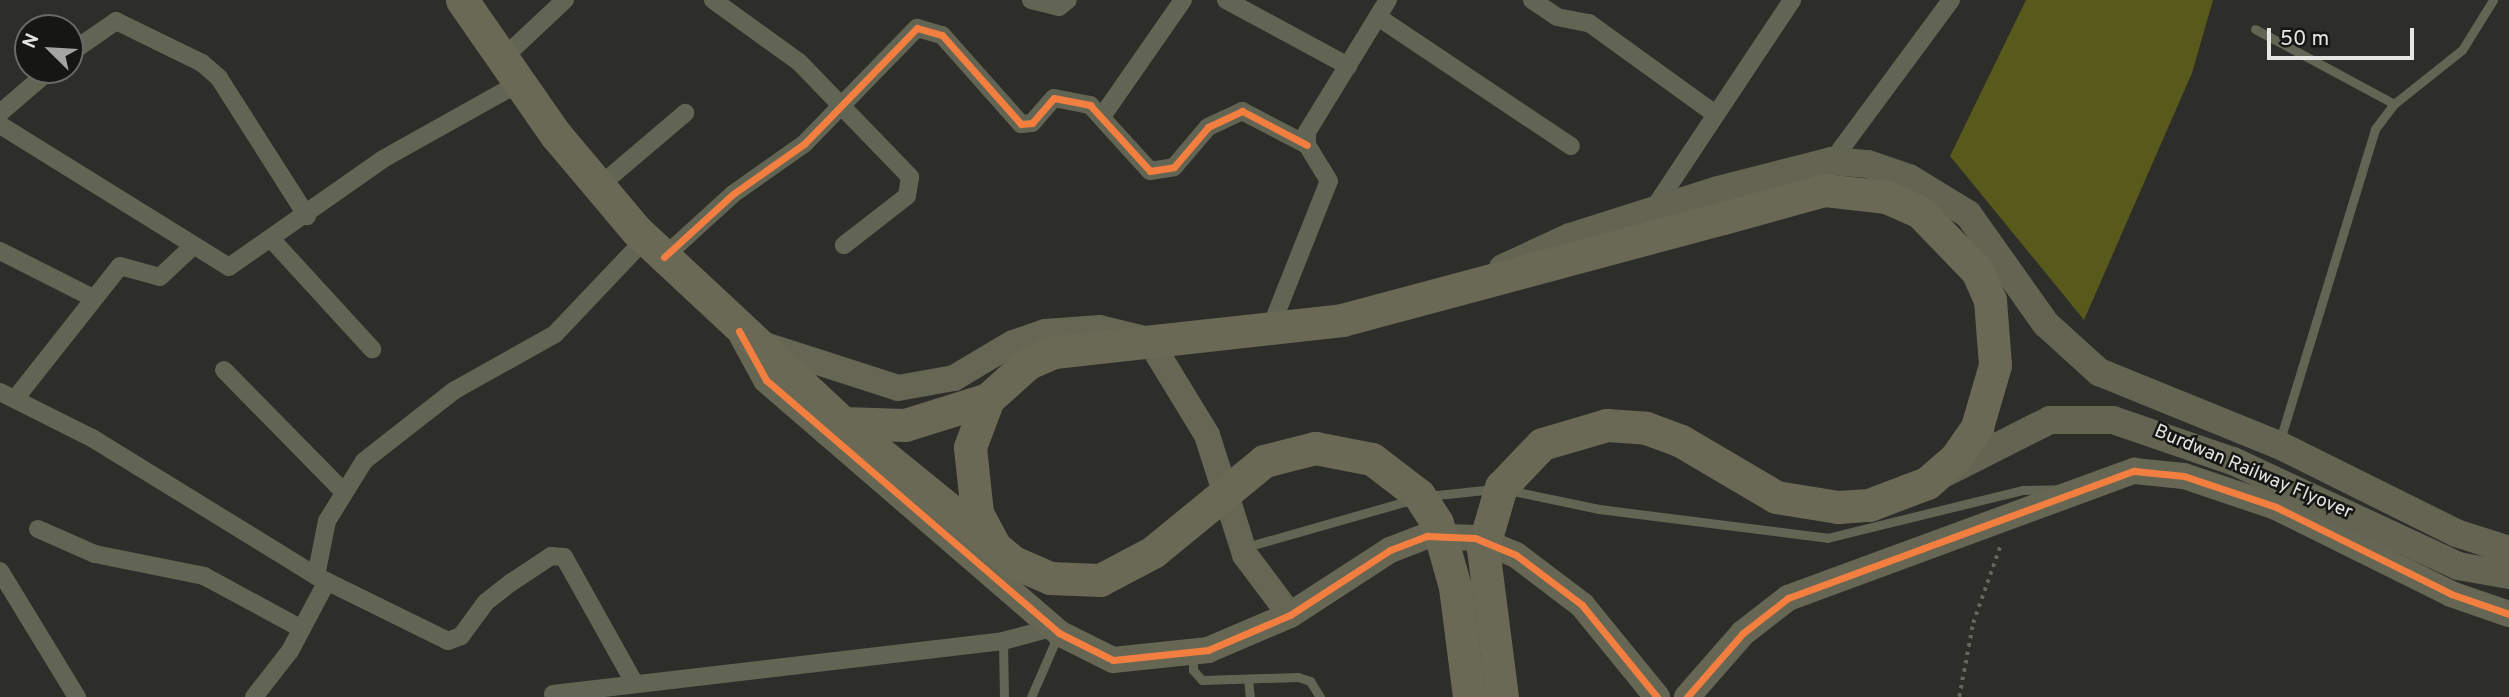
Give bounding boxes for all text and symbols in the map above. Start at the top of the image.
north arrow [14,14,84,84]
scale bar [2271,14,2418,58]
text: 50 m [2280,26,2329,53]
text: N [18,30,45,52]
street label: Burdwan Railway Flyover [2150,421,2356,525]

